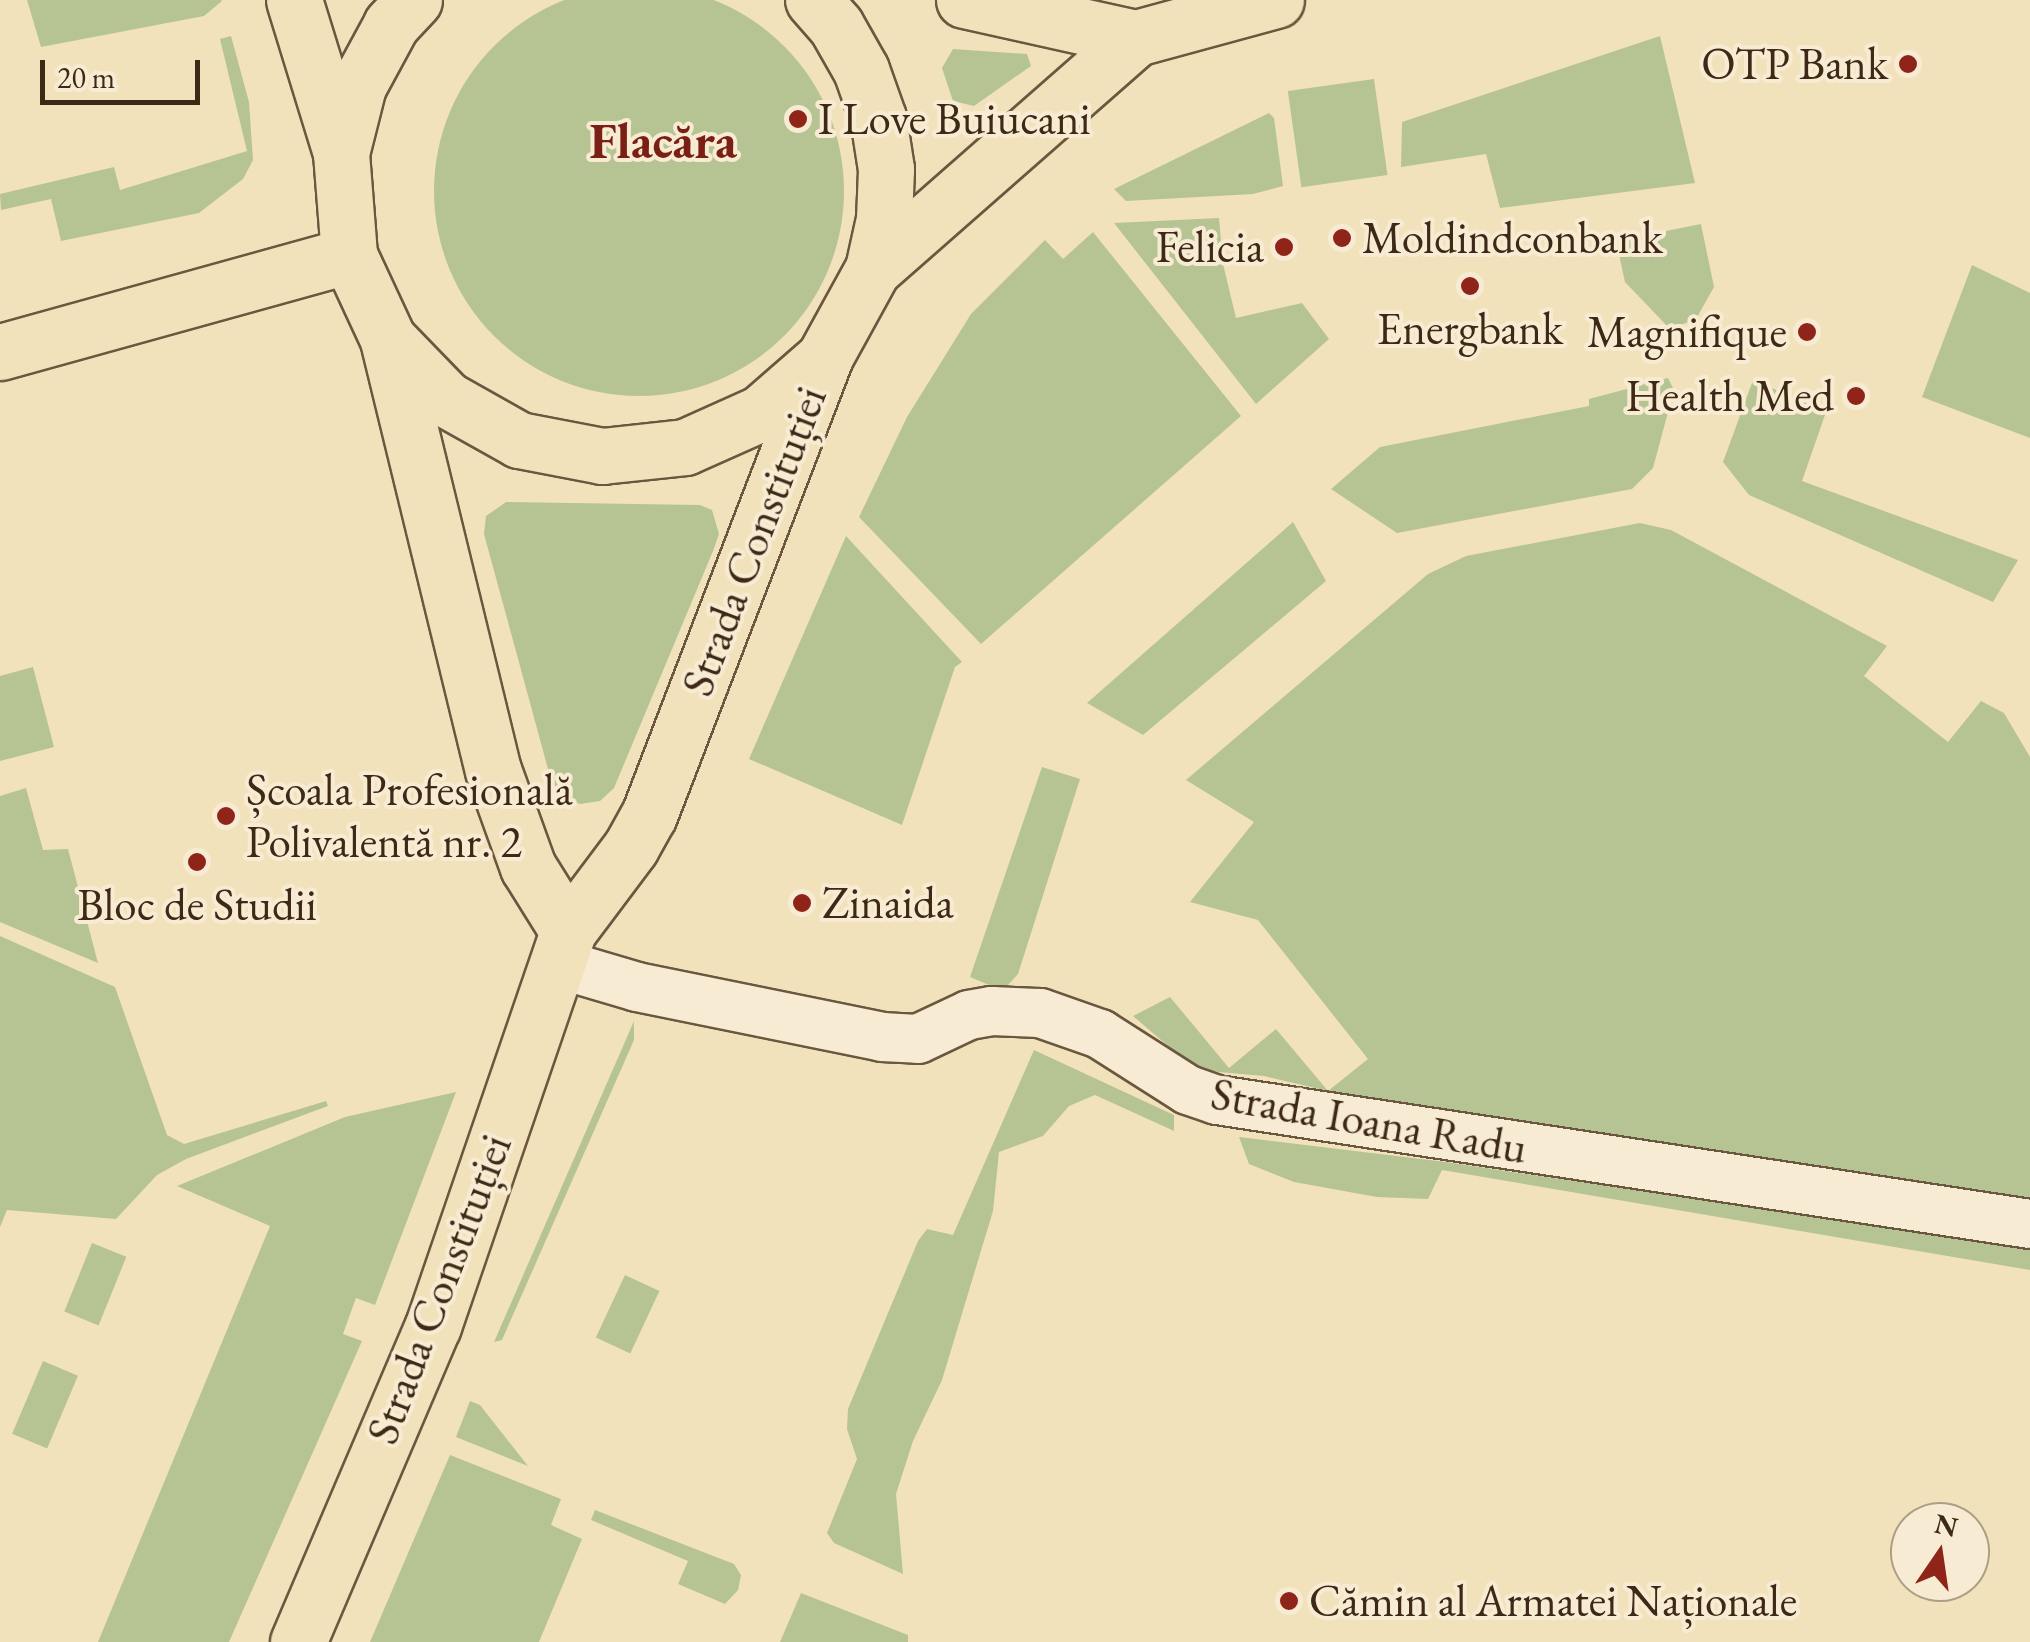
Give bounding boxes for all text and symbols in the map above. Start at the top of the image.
place label: OTP Bank [1701,37,1888,91]
scale bar [45,40,205,102]
marker: OTP Bank [1897,53,1919,75]
text: 20 m [57,58,115,97]
place label: I Love Buiucani [818,92,1091,146]
marker: I Love Buiucani [787,108,809,130]
district label: Flacăra [589,111,737,171]
place label: Moldindconbank [1362,211,1663,265]
place label: Felicia [1156,220,1264,274]
marker: Moldindconbank [1331,227,1353,249]
marker: Felicia [1273,236,1295,258]
marker: Energbank [1459,275,1481,297]
place label: Energbank [1377,302,1563,356]
place label: Magnifique [1587,305,1787,359]
marker: Magnifique [1796,321,1818,343]
place label: Health Med [1625,369,1834,423]
street label: Strada Constituției [670,379,838,703]
marker: Health Med [1843,383,1869,409]
place label: Școala Profesională Polivalentă nr. 2 [246,763,573,869]
marker: Școala Profesională Polivalentă nr. 2 [215,805,237,827]
marker: Bloc de Studii [186,851,208,873]
place label: Zinaida [822,876,954,930]
place label: Bloc de Studii [77,878,317,932]
marker: Zinaida [791,892,813,914]
street label: Strada Ioana Radu [1207,1067,1531,1175]
street label: Strada Constituției [355,1127,523,1451]
north arrow [1890,1502,1990,1602]
text: N [1931,1505,1961,1545]
place label: Cămin al Armatei Naționale [1309,1574,1797,1628]
marker: Cămin al Armatei Naționale [1278,1590,1300,1612]

